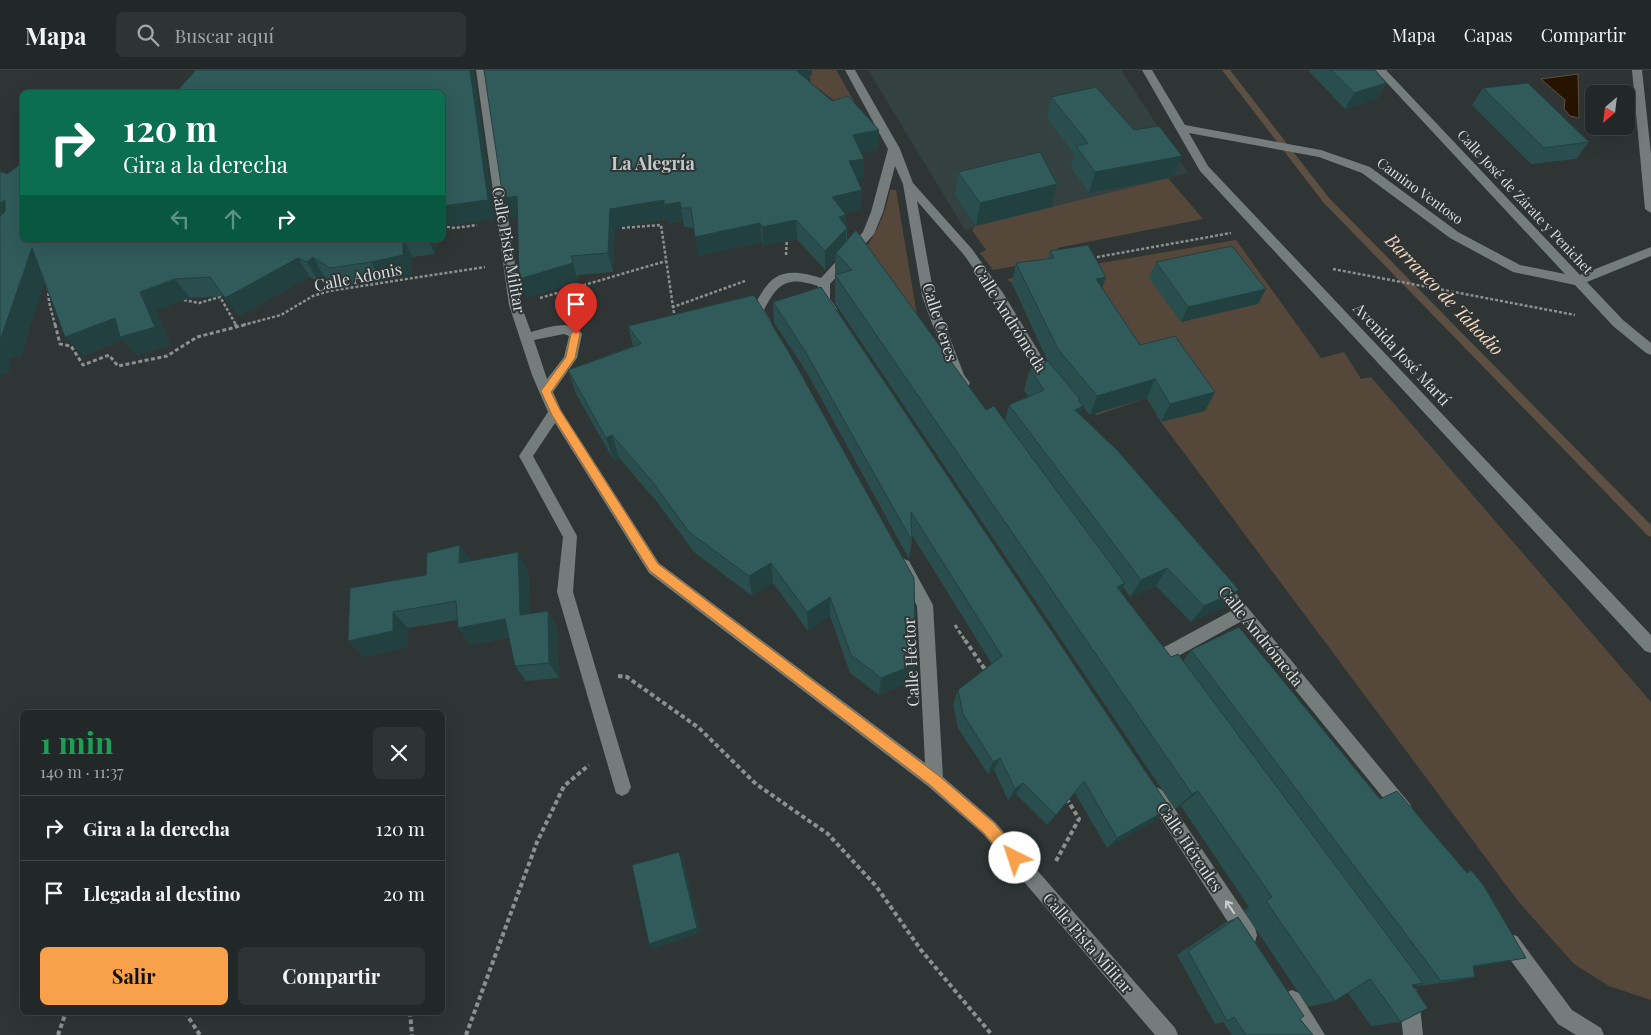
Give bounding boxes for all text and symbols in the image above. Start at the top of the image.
search box [116,12,466,57]
text: Mapa [25,19,86,51]
icon: search [134,21,162,49]
text: Buscar aquí [174,22,274,48]
text: Mapa [1392,23,1436,47]
text: Capas [1464,23,1513,47]
text: Compartir [1541,23,1626,47]
north arrow [1585,85,1635,135]
map controls [1585,85,1635,135]
text: 120 m [123,104,217,151]
icon: right [40,110,105,175]
street label: Calle José de Zárate y Penichet [1453,125,1598,279]
text: Gira a la derecha [123,149,288,179]
district label: La Alegría [611,151,695,175]
street label: Camino Ventoso [1373,153,1467,228]
street label: Calle Pista Militar [488,185,531,314]
icon: left [166,205,194,233]
icon: ahead [219,205,247,233]
icon: right [272,205,300,233]
water label: Barranco de Tahodio [1380,228,1509,360]
street label: Calle Adonis [312,258,404,295]
street label: Calle Andrómeda [969,260,1052,376]
street label: Calle Ceres [918,280,963,364]
pin [555,283,597,334]
icon: arrive [562,290,590,318]
street label: Avenida José Martí [1349,297,1456,410]
street label: Calle Andrómeda [1214,581,1308,690]
street label: Calle Héctor [898,617,923,707]
text: 1 min [40,722,114,762]
button: close [373,727,425,779]
text: 140 m · 11:37 [40,761,124,782]
street label: Calle Hércules [1153,798,1228,896]
icon: right [40,814,68,842]
text: Gira a la derecha [83,815,230,841]
text: 120 m [376,815,425,841]
position arrow [988,831,1040,883]
icon: arrive [40,879,68,907]
text: Llegada al destino [83,880,241,906]
text: 20 m [383,880,425,906]
street label: Calle Pista Militar [1039,888,1138,998]
one-way arrow [1225,900,1235,914]
button: Salir [40,947,228,1005]
button: Compartir [238,947,425,1005]

